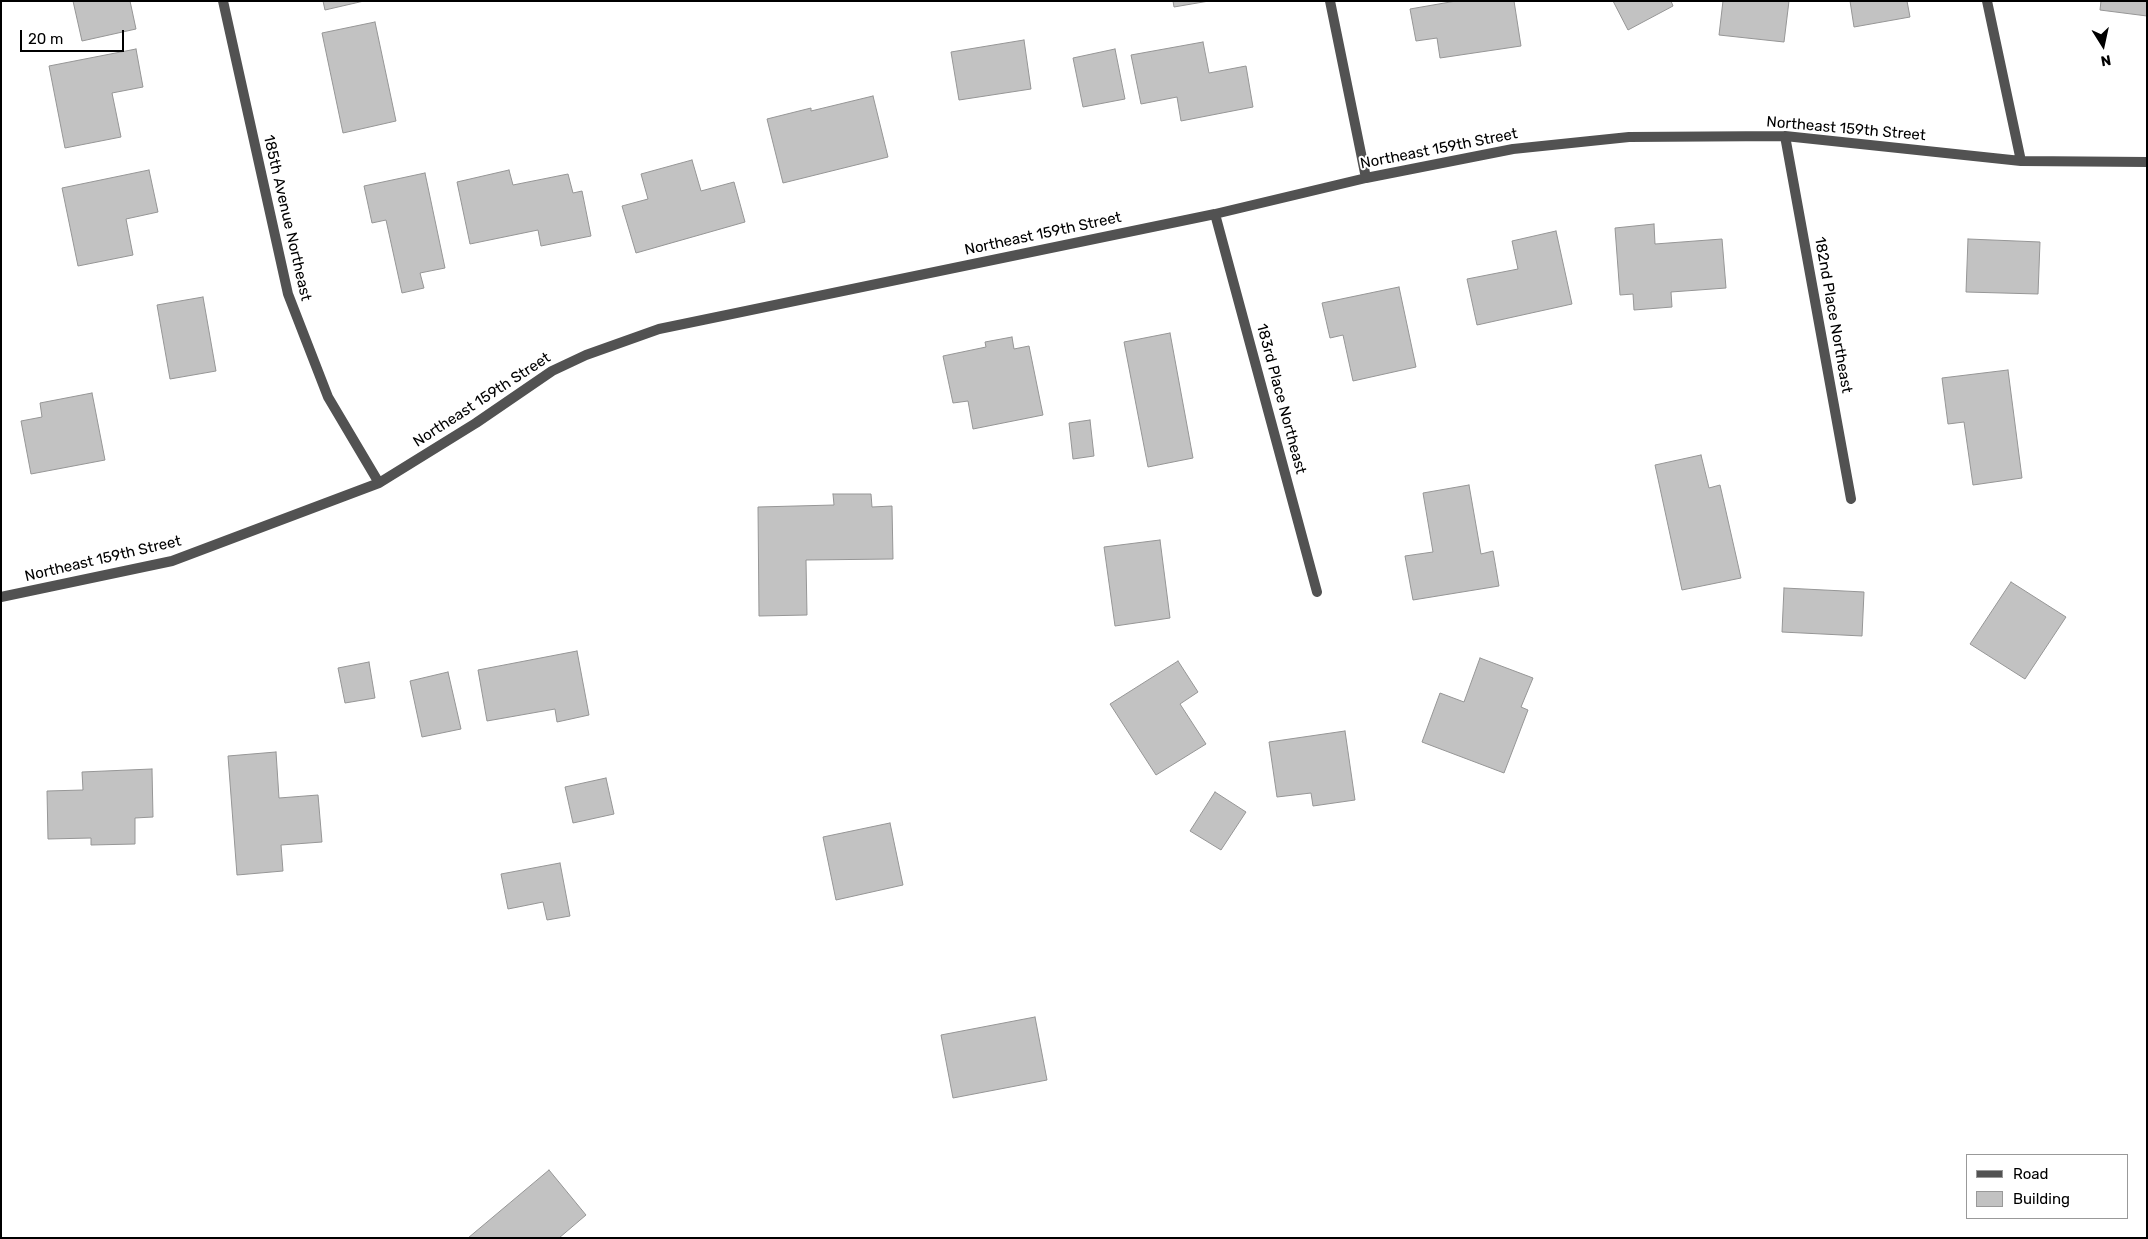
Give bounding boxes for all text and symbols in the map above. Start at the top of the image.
scale bar [22,20,126,52]
north arrow [2078,20,2128,70]
text: 20 m [28,30,63,48]
text: N [2099,51,2112,70]
street label: Northeast 159th Street [1766,113,1926,145]
street label: Northeast 159th Street [1359,125,1519,173]
street label: 185th Avenue Northeast [259,133,315,303]
street label: Northeast 159th Street [963,209,1123,259]
street label: 182nd Place Northeast [1810,235,1856,395]
street label: 183rd Place Northeast [1252,322,1310,476]
street label: Northeast 159th Street [410,349,554,451]
street label: Northeast 159th Street [23,532,183,586]
legend [1966,1154,2128,1219]
text: Road [2013,1165,2049,1183]
text: Building [2013,1190,2070,1208]

